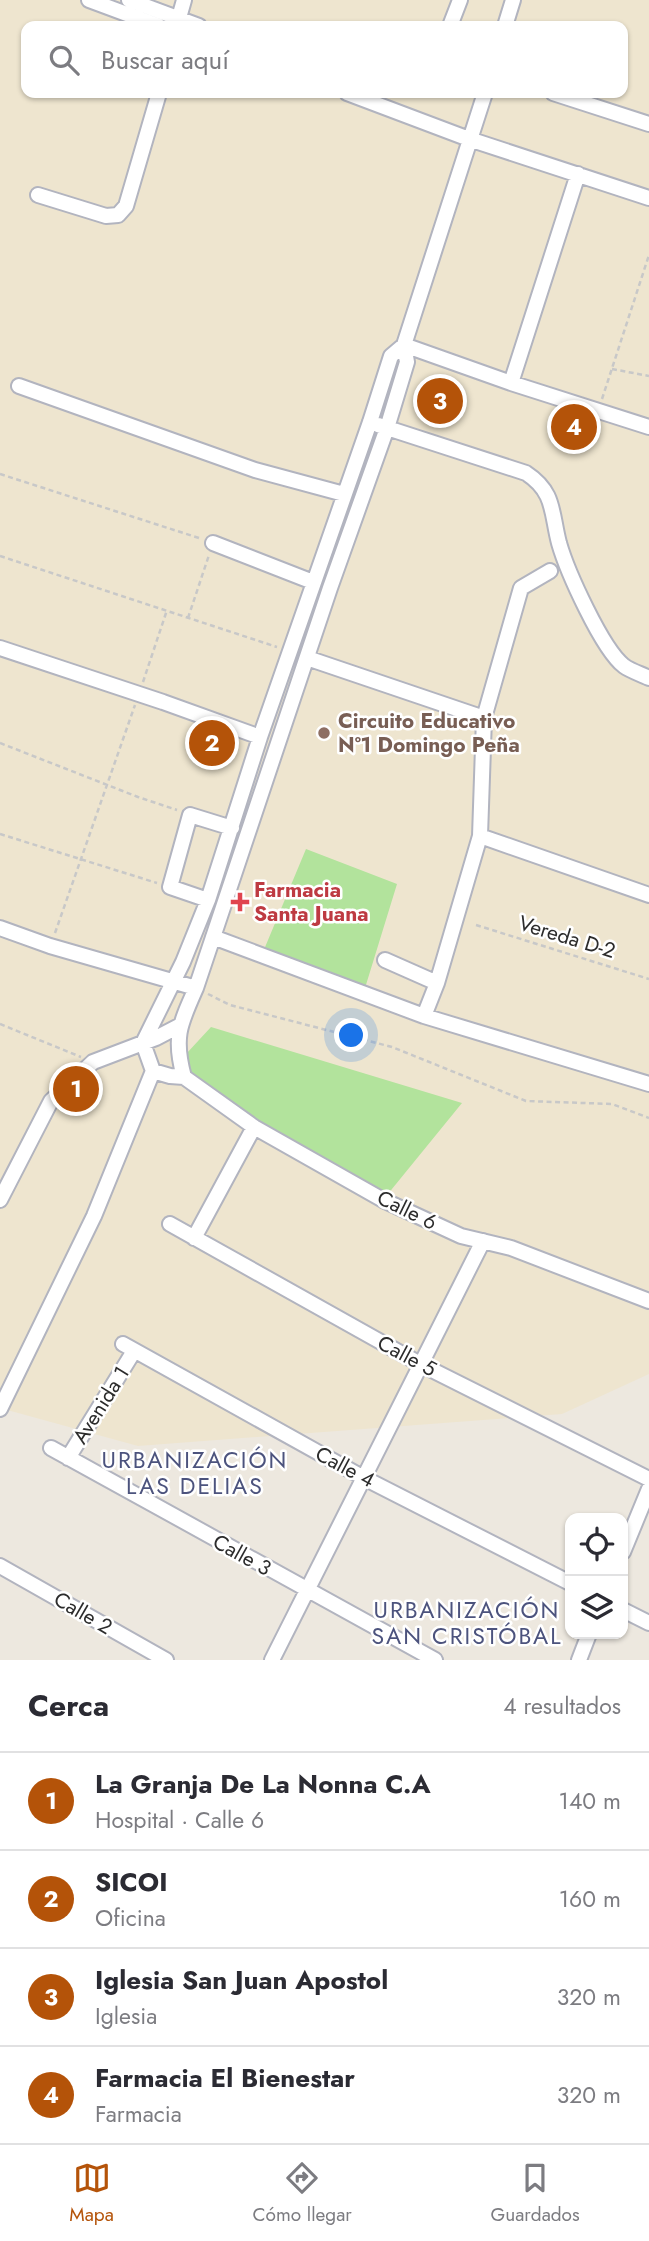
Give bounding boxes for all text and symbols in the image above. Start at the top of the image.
search box [21,21,628,98]
icon: search [45,41,83,79]
text: Buscar aquí [101,41,229,79]
pin: 3 [417,375,463,427]
pin: 4 [551,401,597,453]
place label: Circuito Educativo Nº1 Domingo Peña [338,706,520,760]
pin: 2 [189,717,235,769]
marker: Circuito Educativo Nº1 Domingo Peña [316,725,332,741]
place label: Farmacia Santa Juana [254,875,369,929]
marker: Farmacia Santa Juana [232,894,248,910]
street label: Vereda D-2 [515,908,619,966]
your location [334,1018,368,1052]
pin: 1 [53,1063,99,1115]
street label: Calle 6 [372,1183,442,1237]
street label: Calle 5 [372,1328,442,1384]
street label: Avenida 1 [65,1360,137,1450]
street label: Calle 4 [310,1439,380,1495]
district label: URBANIZACIÓN LAS DELIAS [102,1443,288,1503]
map controls [565,1513,628,1639]
button: locate [565,1513,628,1576]
street label: Calle 3 [207,1527,277,1583]
button: layers [565,1576,628,1639]
street label: Calle 2 [48,1584,118,1642]
district label: URBANIZACIÓN SAN CRISTÓBAL [371,1593,563,1653]
text: Cerca [28,1684,109,1727]
text: 4 resultados [503,1689,621,1723]
text: La Granja De La Nonna C.A [95,1765,431,1803]
text: 1 [45,1784,57,1818]
text: 140 m [559,1784,621,1818]
text: Hospital · Calle 6 [95,1803,264,1837]
text: SICOI [95,1863,167,1901]
text: 2 [43,1882,59,1916]
text: 160 m [559,1882,621,1916]
text: Oficina [95,1901,166,1935]
text: Iglesia San Juan Apostol [95,1961,388,1999]
text: 3 [44,1980,58,2014]
text: 320 m [557,1980,621,2014]
text: Iglesia [95,1999,157,2033]
text: Farmacia El Bienestar [95,2059,355,2097]
text: 4 [43,2078,59,2112]
text: 320 m [557,2078,621,2112]
text: Farmacia [95,2097,182,2131]
tab: Mapa [69,2159,114,2228]
tab: Cómo llegar [253,2159,352,2228]
tab: Guardados [490,2159,580,2228]

